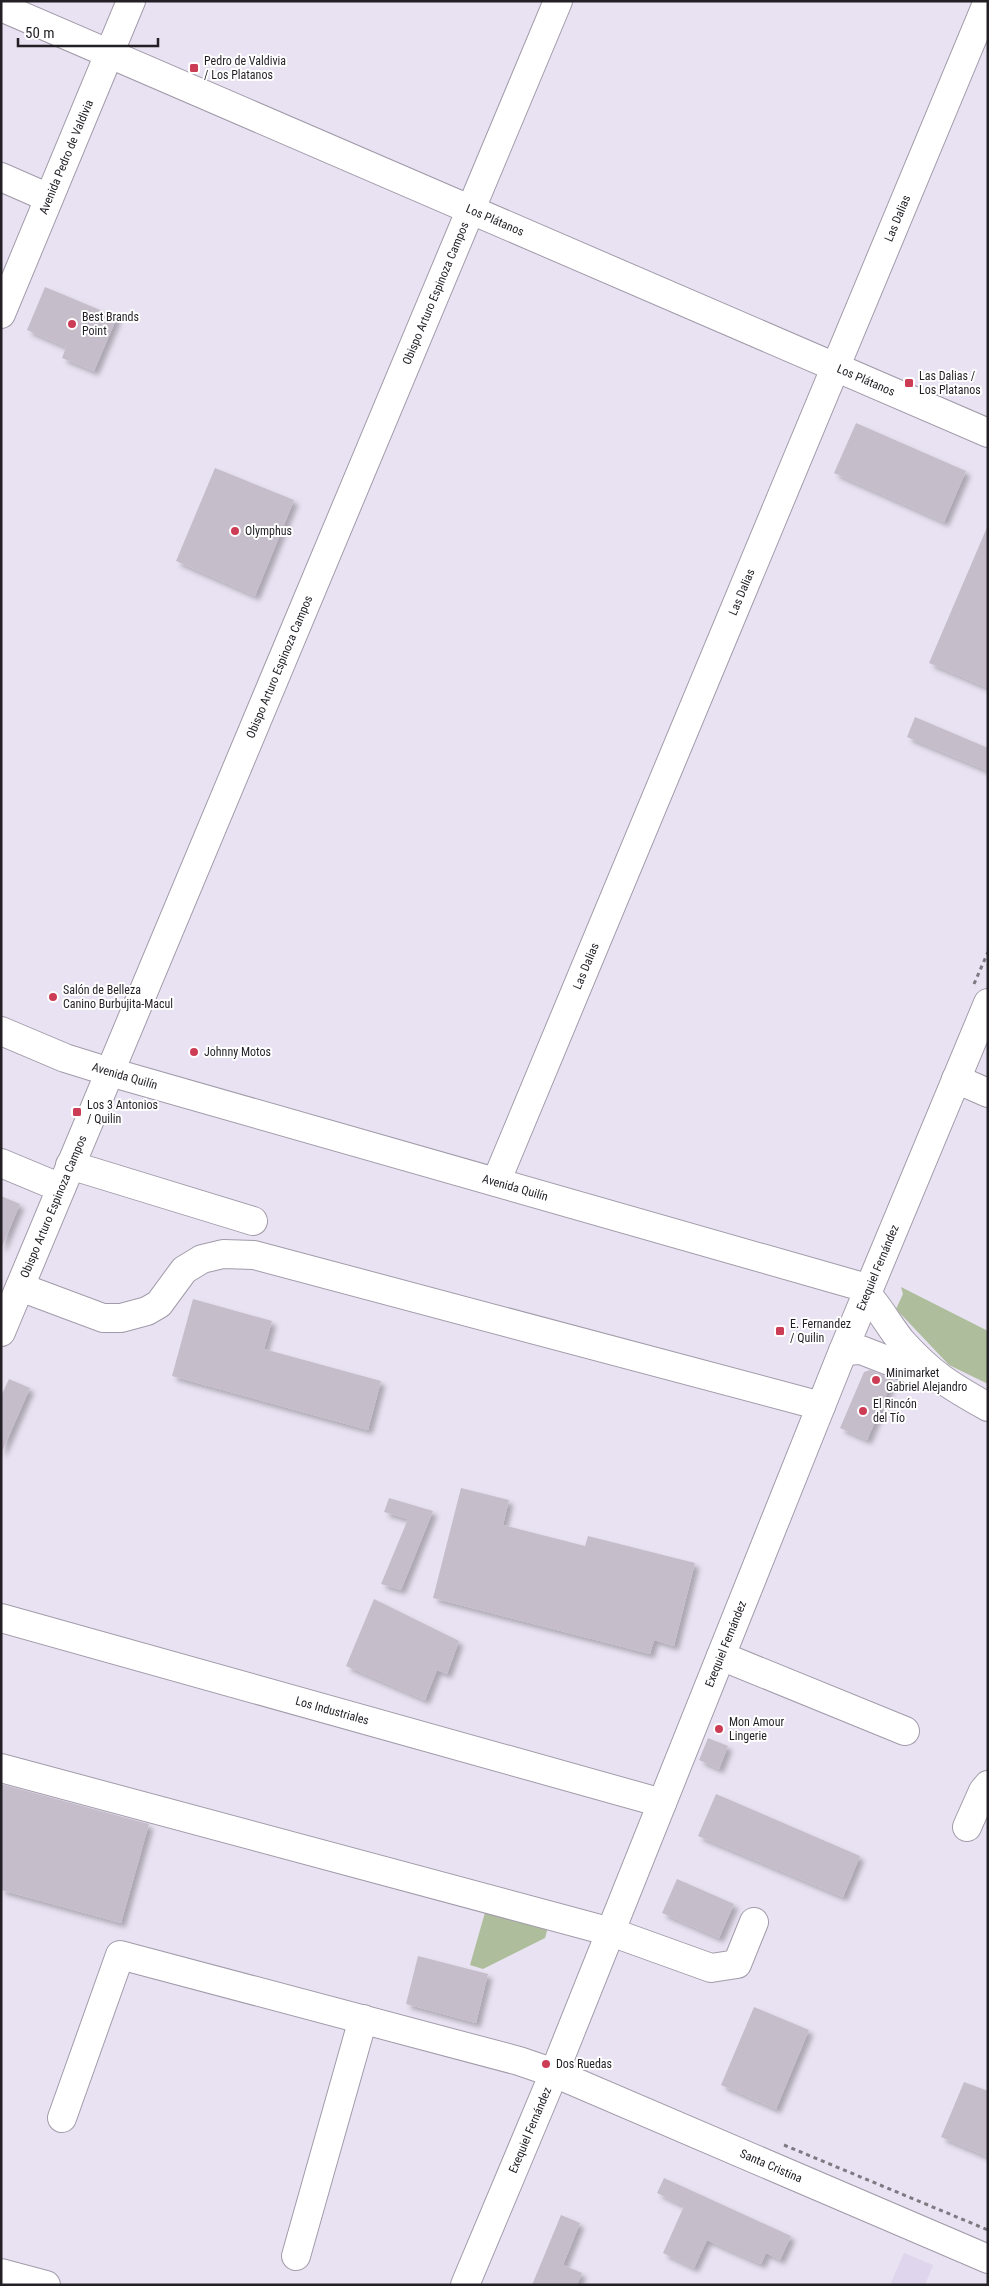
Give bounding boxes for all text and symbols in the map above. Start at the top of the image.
scale bar [18,15,158,47]
text: 50 m [25,24,55,42]
place label: Pedro de Valdivia / Los Platanos [204,54,286,82]
marker: Pedro de Valdivia / Los Platanos [188,62,200,74]
street label: Avenida Pedro de Valdivia [36,97,96,216]
street label: Las Dalias [882,193,913,244]
street label: Los Plátanos [464,202,526,239]
street label: Obispo Arturo Espinoza Campos [400,220,472,367]
place label: Best Brands Point [82,310,139,338]
marker: Best Brands Point [66,318,78,330]
street label: Los Plátanos [835,362,897,399]
place label: Las Dalias / Los Platanos [919,369,981,397]
marker: Las Dalias / Los Platanos [903,377,915,389]
place label: Olymphus [245,524,292,538]
marker: Olymphus [229,525,241,537]
street label: Las Dalias [726,567,758,617]
street label: Obispo Arturo Espinoza Campos [243,593,315,740]
street label: Las Dalias [570,941,602,991]
place label: Salón de Belleza Canino Burbujita-Macul [63,983,173,1011]
marker: Salón de Belleza Canino Burbujita-Macul [47,991,59,1003]
place label: Johnny Motos [204,1045,271,1059]
marker: Johnny Motos [188,1046,200,1058]
street label: Avenida Quilín [90,1060,159,1092]
place label: Los 3 Antonios / Quilin [87,1098,158,1126]
marker: Los 3 Antonios / Quilin [71,1106,83,1118]
street label: Obispo Arturo Espinoza Campos [17,1133,90,1280]
street label: Avenida Quilín [481,1172,550,1204]
street label: Exequiel Fernández [854,1223,902,1313]
place label: E. Fernandez / Quilin [790,1317,851,1345]
marker: E. Fernandez / Quilin [774,1325,786,1337]
place label: Minimarket Gabriel Alejandro [886,1366,967,1394]
marker: Minimarket Gabriel Alejandro [870,1374,882,1386]
place label: El Rincón del Tío [873,1397,917,1425]
marker: El Rincón del Tío [857,1405,869,1417]
street label: Exequiel Fernández [702,1599,749,1689]
street label: Los Industriales [294,1694,371,1728]
place label: Mon Amour Lingerie [729,1715,784,1743]
marker: Mon Amour Lingerie [713,1723,725,1735]
place label: Dos Ruedas [556,2057,612,2071]
marker: Dos Ruedas [540,2058,552,2070]
street label: Exequiel Fernández [506,2085,554,2175]
street label: Santa Cristina [738,2146,805,2186]

